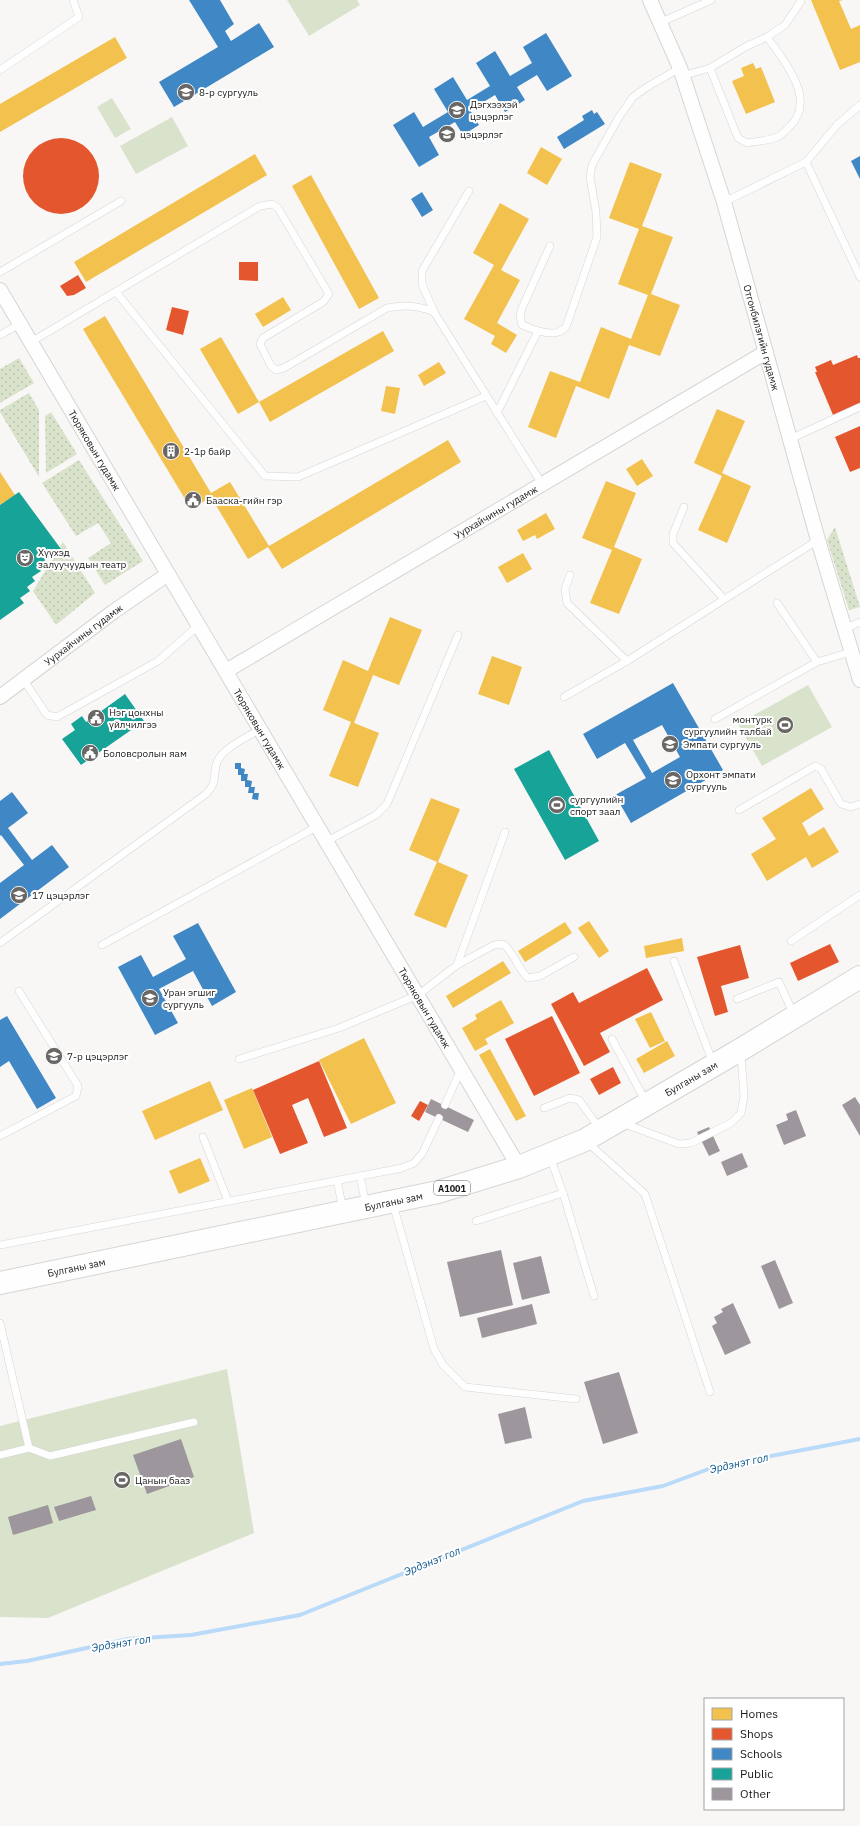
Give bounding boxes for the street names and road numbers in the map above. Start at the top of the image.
street label: Отгонбилэгийн гудамж [741,283,783,392]
street label: Тюряковын гудамж [66,407,124,493]
street label: Уурхайчины гудамж [451,482,540,542]
street label: Уурхайчины гудамж [41,601,125,668]
street label: Тюряковын гудамж [231,686,289,772]
street label: Тюряковын гудамж [396,965,454,1051]
street label: Булганы зам [662,1058,720,1099]
road number: A1001 [434,1181,470,1195]
street label: Булганы зам [363,1189,424,1214]
street label: Булганы зам [46,1255,107,1280]

